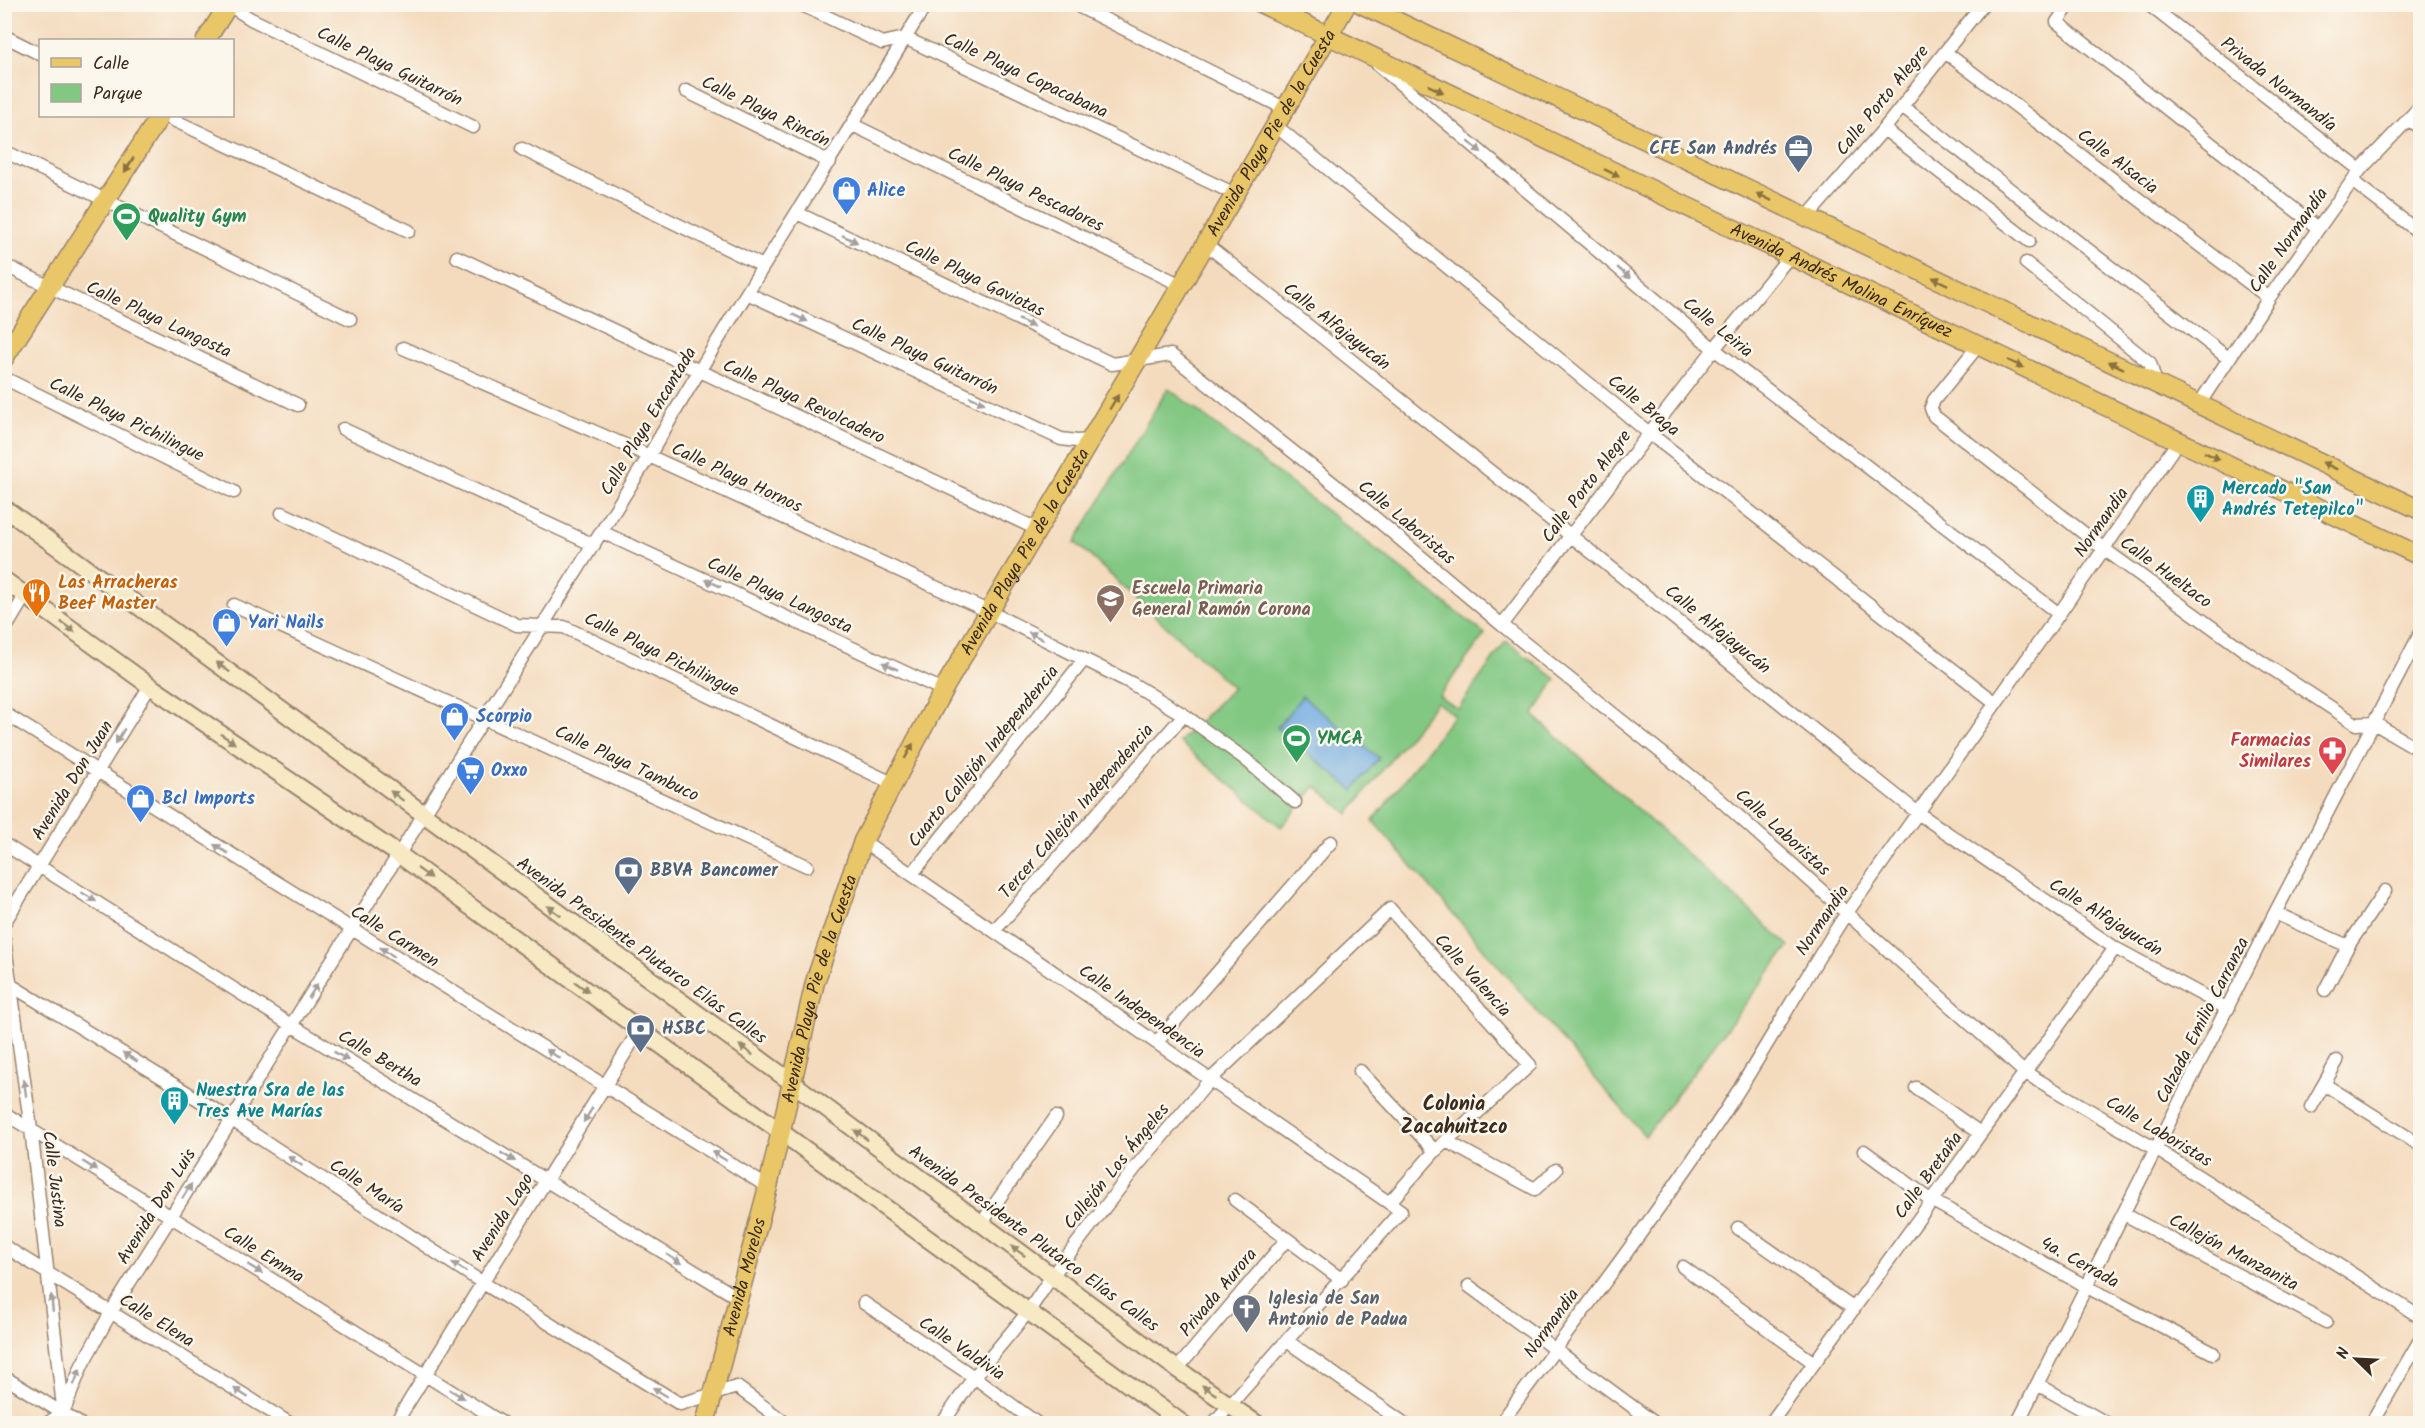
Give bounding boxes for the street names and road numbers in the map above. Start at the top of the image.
street label: Calle Playa Guitarrón [311,19,467,115]
street label: Avenida Playa Pie de la Cuesta [1200,24,1345,243]
street label: Calle Playa Copacabana [938,26,1112,127]
street label: Privada Normandía [2214,30,2343,140]
street label: Calle Porto Alegre [1829,39,1937,163]
street label: Calle Playa Rincón [696,69,835,156]
street label: Calle Alsacia [2070,122,2164,203]
street label: Calle Playa Pescadores [942,140,1109,241]
street label: Calle Normandía [2242,182,2337,300]
street label: Avenida Andrés Molina Enríquez [1725,216,1957,347]
street label: Calle Playa Gaviotas [899,233,1050,326]
street label: Calle Playa Langosta [81,274,236,367]
street label: Calle Alfajayucán [1276,276,1396,379]
street label: Calle Leiria [1675,290,1759,366]
street label: Calle Playa Guitarrón [846,311,1003,404]
street label: Calle Playa Encantada [593,342,705,502]
street label: Calle Playa Revolcadero [717,352,889,453]
street label: Calle Braga [1600,368,1686,445]
street label: Calle Playa Pichilingue [44,370,209,471]
street label: Calle Porto Alegre [1535,424,1640,550]
street label: Calle Playa Hornos [666,435,807,522]
street label: Avenida Playa Pie de la Cuesta [953,443,1098,662]
street label: Calle Laboristas [1351,473,1462,573]
street label: Normandia [2067,482,2137,564]
street label: Calle Hueltaco [2113,530,2217,617]
street label: Calle Playa Langosta [702,550,857,643]
street label: Calle Alfajayucán [1657,578,1777,682]
street label: Calle Playa Pichilingue [579,605,744,706]
street label: Cuarto Callejón Independencia [901,659,1067,855]
street label: Avenida Don Juan [25,715,122,847]
street label: Calle Playa Tambuco [549,718,704,811]
street label: Tercer Callejón Independencia [993,718,1162,906]
street label: Calle Laboristas [1728,782,1837,884]
street label: Avenida Presidente Plutarco Elías Calles [510,850,773,1052]
street label: Avenida Playa Pie de la Cuesta [775,871,866,1106]
street label: Calle Alfajayucán [2042,871,2168,965]
street label: Normandia [1789,879,1858,962]
street label: Calle Carmen [344,898,445,976]
street label: Calle Valencia [1426,928,1518,1024]
street label: Calzada Emilio Carranza [2149,932,2258,1109]
street label: Calle Independencia [1072,958,1211,1067]
street label: Calle Bertha [331,1023,427,1096]
street label: Calle Laboristas [2099,1089,2217,1176]
street label: Callejón Los Ángeles [1057,1097,1178,1237]
street label: Calle Bretaña [1887,1126,1971,1226]
street label: Calle Justina [33,1129,74,1229]
street label: Avenida Presidente Plutarco Elías Calles [902,1138,1165,1340]
street label: Avenida Don Luis [110,1143,205,1271]
street label: Calle María [323,1152,410,1222]
street label: Avenida Lago [464,1168,542,1268]
street label: Callejón Manzanita [2163,1207,2303,1300]
street label: Avenida Morelos [716,1215,775,1340]
street label: Calle Emma [217,1219,309,1292]
street label: 4a. Cerrada [2034,1230,2124,1297]
street label: Privada Aurora [1173,1242,1265,1344]
street label: Normandia [1517,1283,1588,1365]
street label: Calle Elena [113,1287,200,1356]
street label: Calle Valdivia [912,1309,1010,1389]

